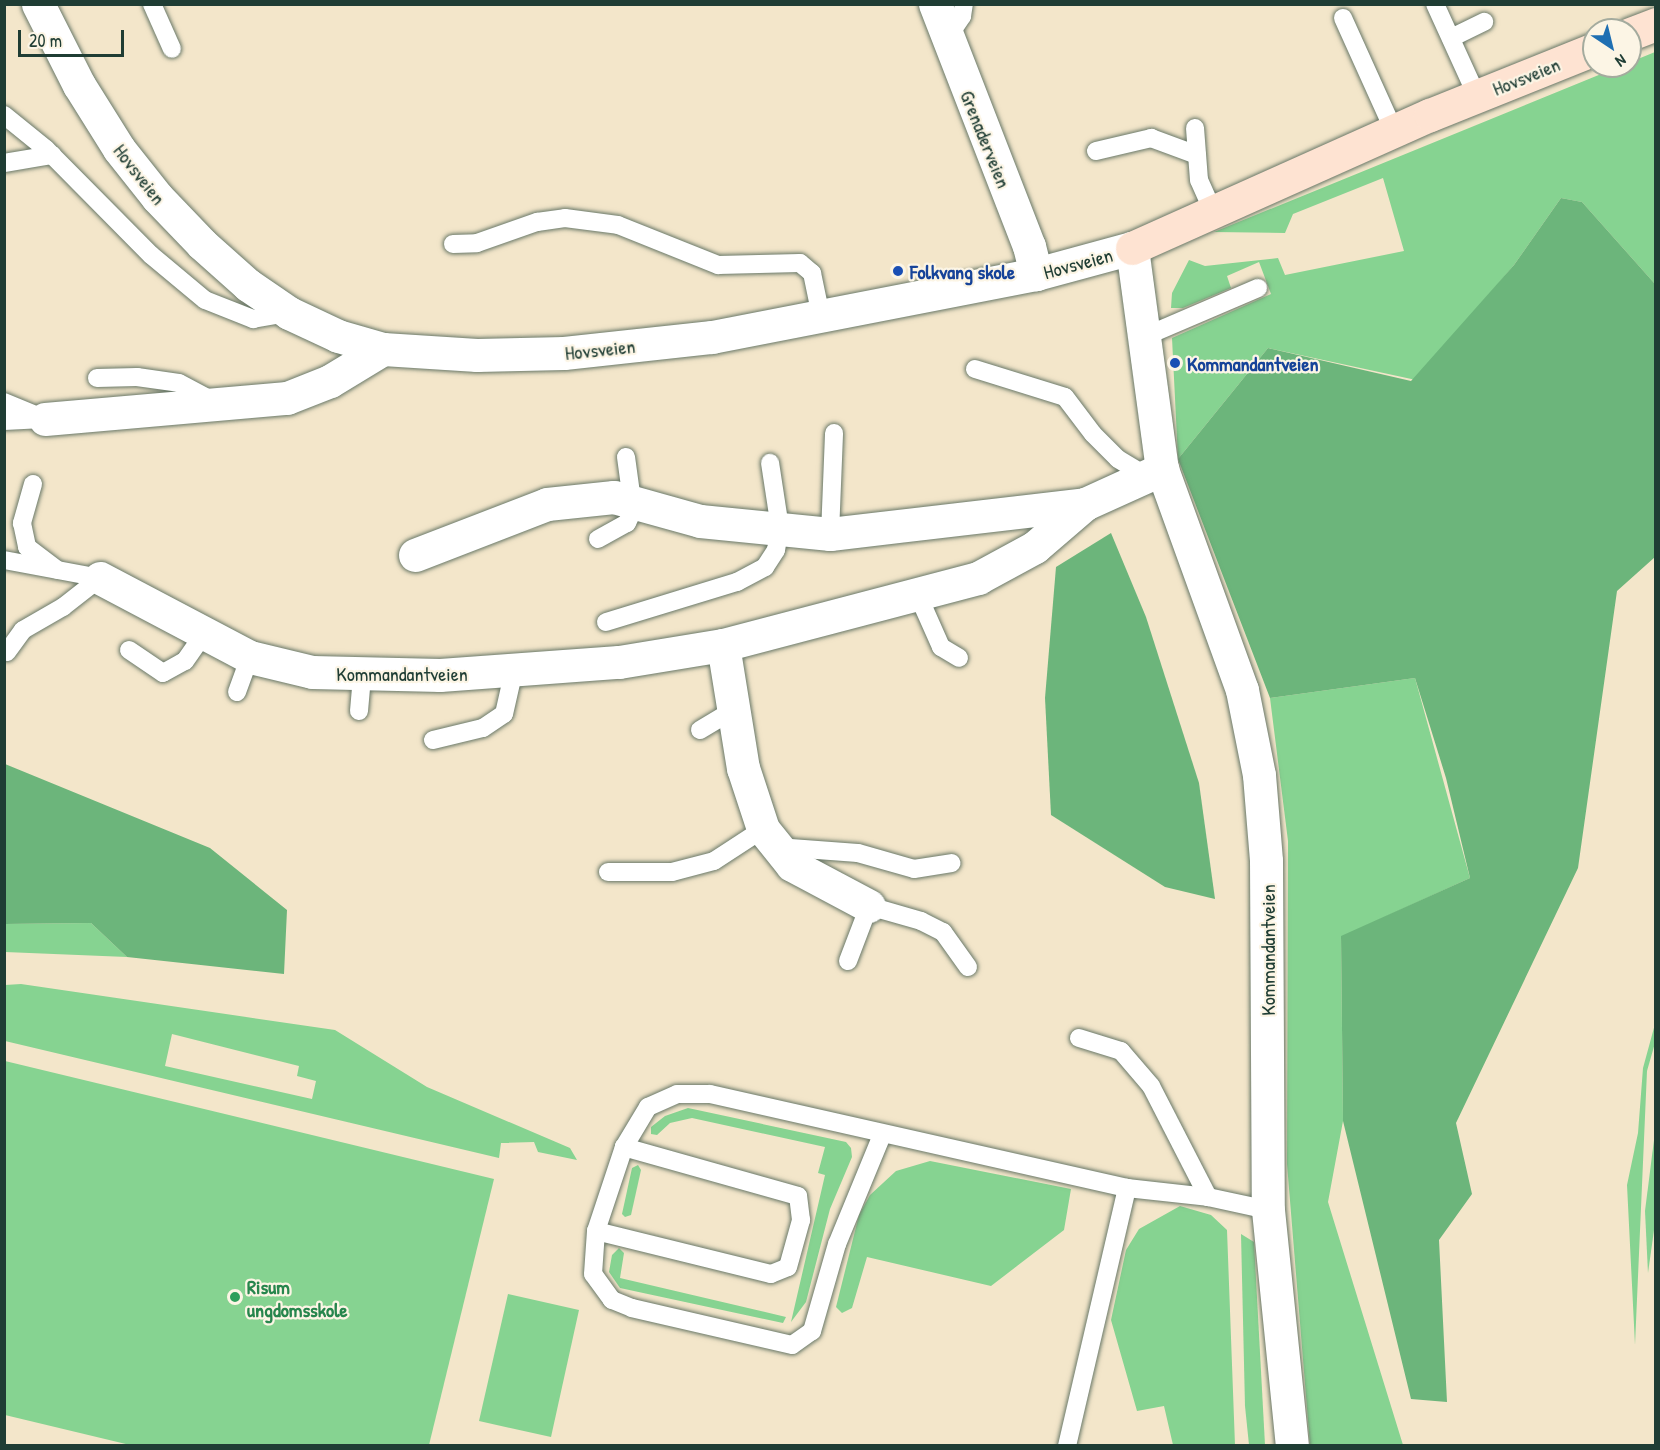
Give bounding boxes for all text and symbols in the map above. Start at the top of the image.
scale bar [21,18,128,56]
north arrow [1582,18,1642,78]
text: 20 m [29,28,62,53]
text: N [1611,50,1631,73]
street label: Hovsveien [1489,52,1563,100]
street label: Grenaderveien [956,87,1016,191]
street label: Hovsveien [109,139,171,209]
street label: Hovsveien [1041,242,1115,284]
place label: Folkvang skole [910,259,1015,283]
marker: Folkvang skole [891,264,905,278]
street label: Hovsveien [564,333,636,365]
place label: Kommandantveien [1187,351,1319,375]
marker: Kommandantveien [1168,356,1182,370]
street label: Kommandantveien [336,661,468,685]
street label: Kommandantveien [1255,884,1279,1016]
place label: Risum ungdomsskole [247,1274,347,1321]
marker: Risum ungdomsskole [228,1290,242,1304]

